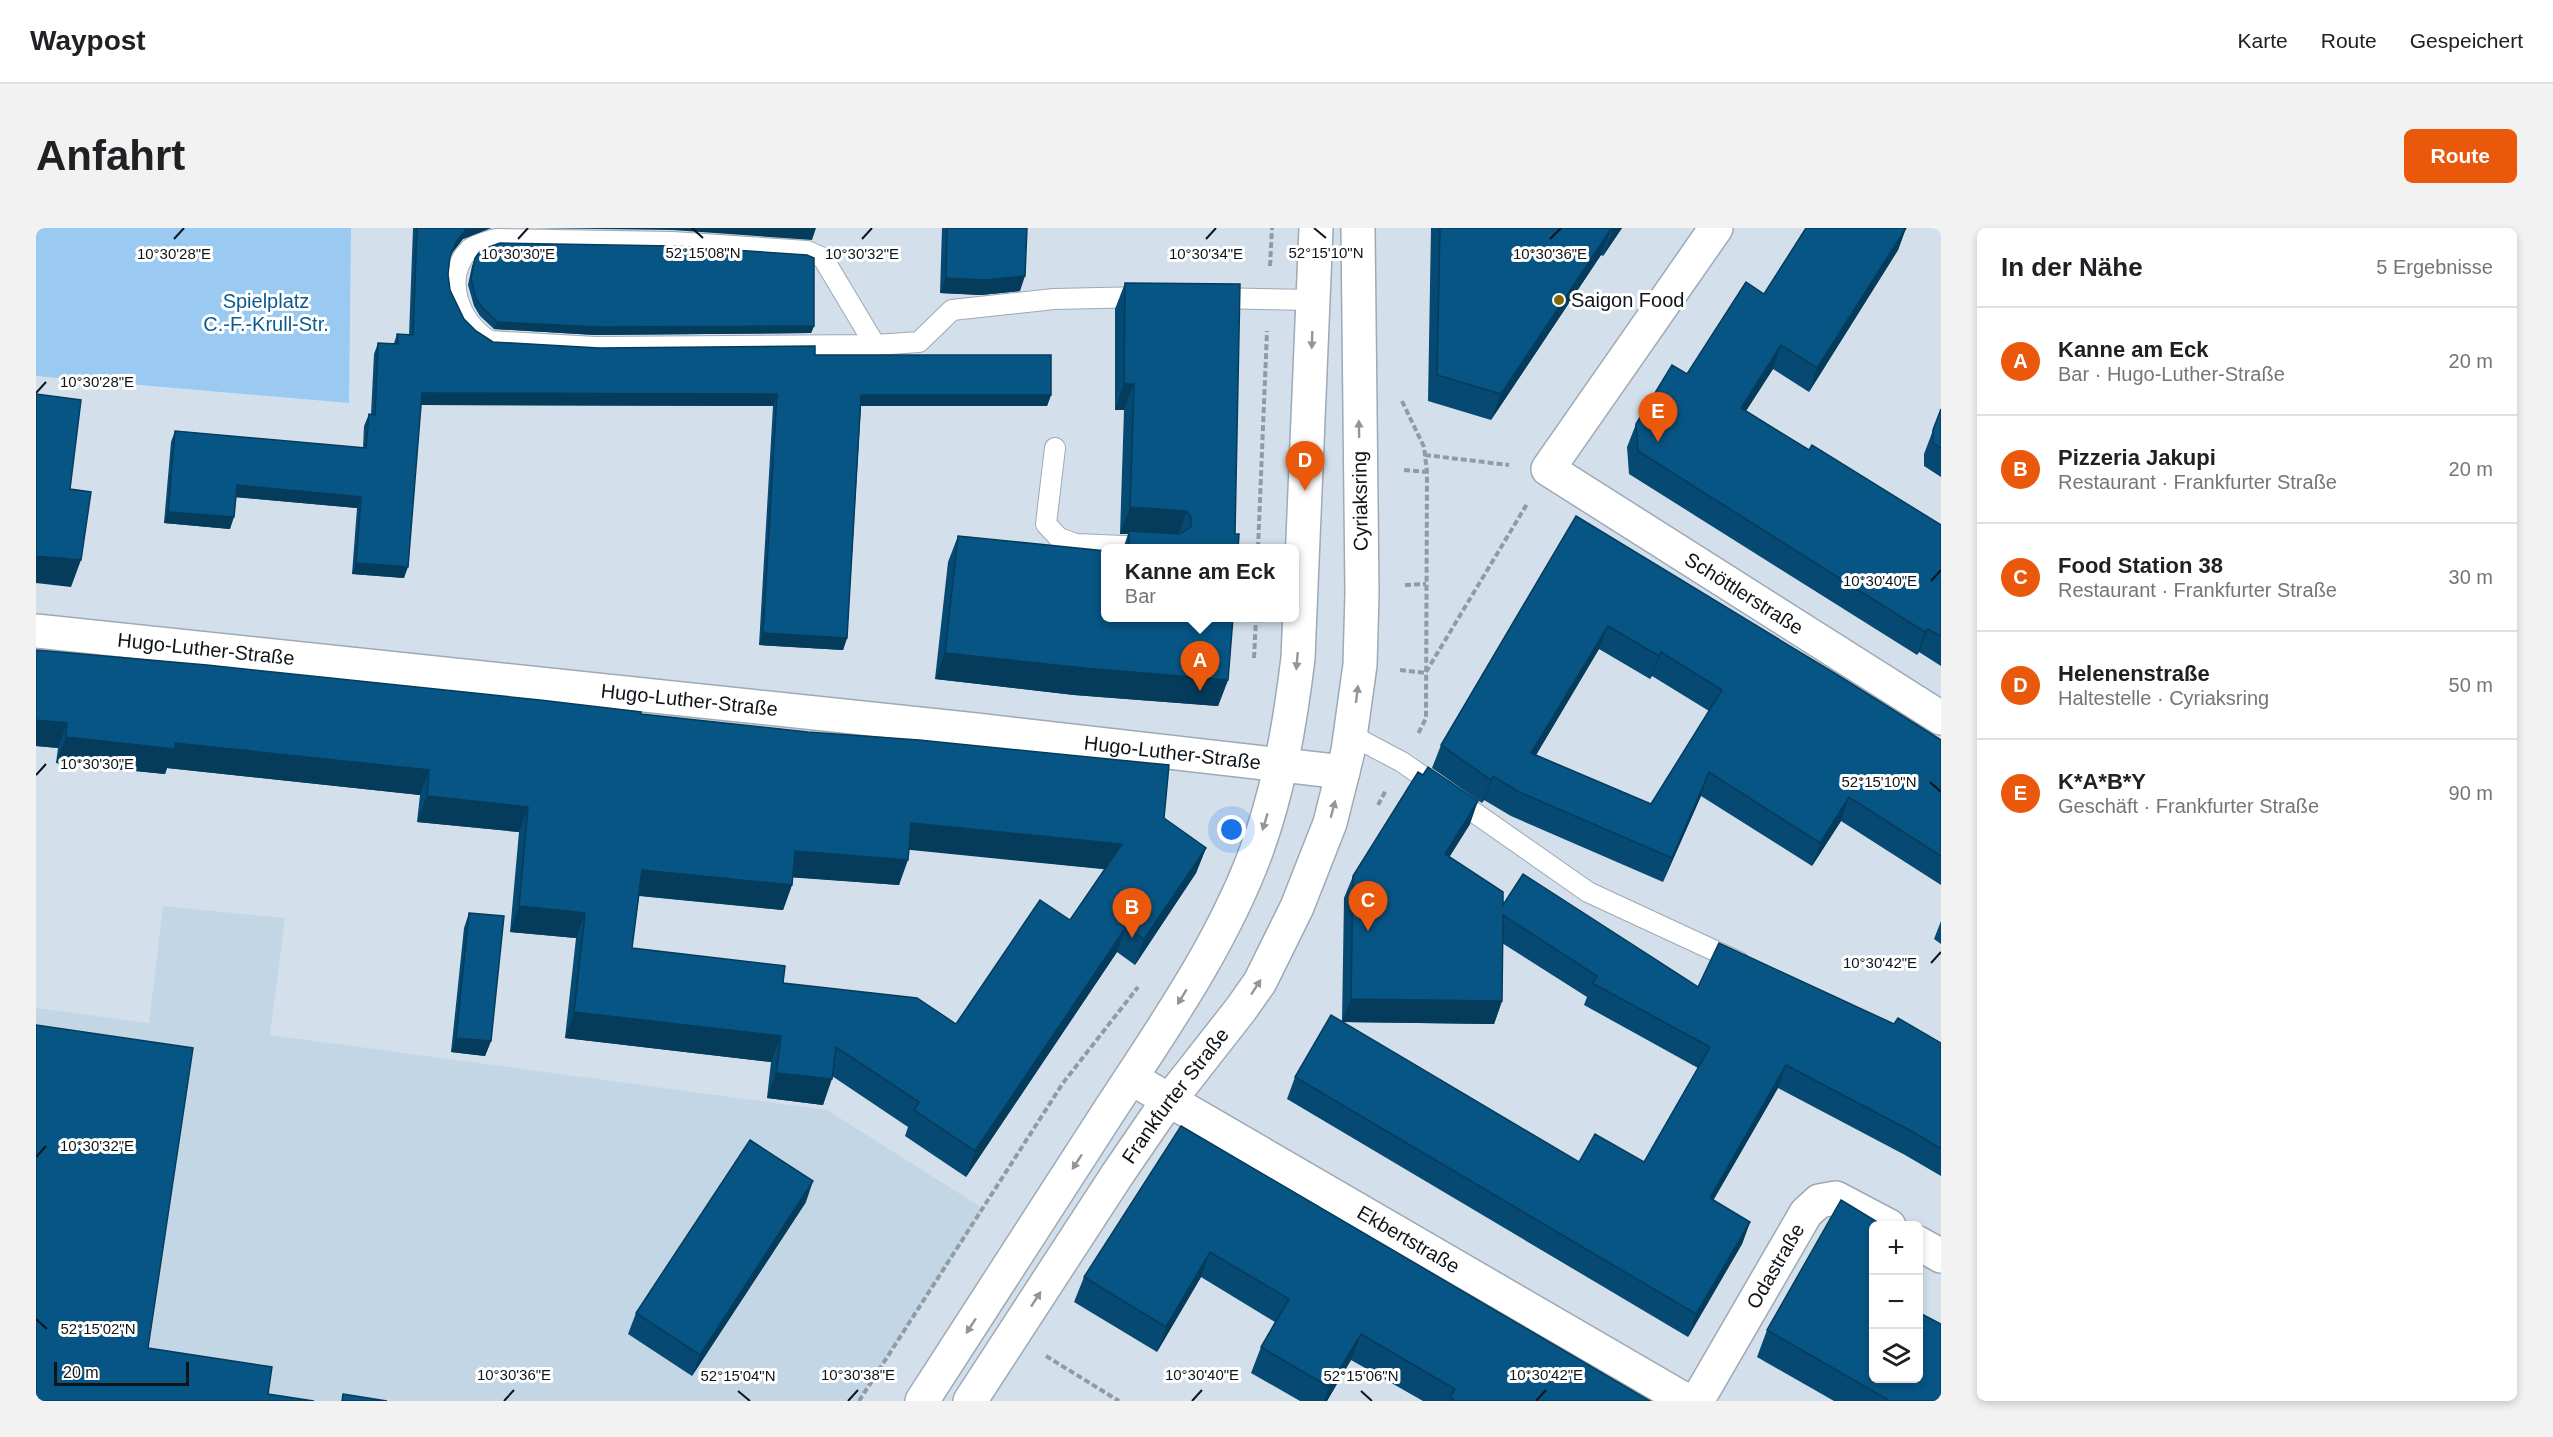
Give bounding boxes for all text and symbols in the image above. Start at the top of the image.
text: Waypost [30,25,146,56]
text: Karte [2238,29,2288,52]
text: Route [2321,29,2377,52]
text: Gespeichert [2410,29,2523,52]
button: Route [2404,129,2517,183]
text: Anfahrt [36,132,185,179]
text: 52°15'08"N [665,244,741,261]
text: 52°15'10"N [1288,244,1364,261]
text: 10°30'28"E [137,245,211,262]
text: 10°30'30"E [481,245,555,262]
text: 10°30'32"E [825,245,899,262]
text: 10°30'34"E [1169,245,1243,262]
text: 10°30'36"E [1513,245,1587,262]
text: In der Nähe [2001,252,2143,282]
text: 5 Ergebnisse [2376,256,2493,278]
place label: Saigon Food [1571,289,1684,311]
park label: Spielplatz C.-F.-Krull-Str. [203,290,329,335]
marker: Saigon Food [1552,293,1566,307]
one-way arrow [1307,331,1317,350]
text: Kanne am Eck [2058,337,2208,362]
text: A [2013,350,2028,372]
text: 20 m [2449,350,2493,372]
text: Bar · Hugo-Luther-Straße [2058,363,2285,385]
text: 10°30'28"E [60,373,134,390]
pin: E [1638,392,1678,442]
one-way arrow [1354,419,1364,438]
pin: D [1286,442,1324,491]
text: Pizzeria Jakupi [2058,445,2216,470]
street label: Cyriaksring [1348,451,1372,551]
text: B [2013,458,2028,480]
text: 20 m [2449,458,2493,480]
text: Restaurant · Frankfurter Straße [2058,471,2337,493]
popup [1101,544,1299,622]
street label: Schöttlerstraße [1681,548,1807,639]
text: Food Station 38 [2058,553,2223,578]
text: Kanne am Eck [1125,559,1275,584]
text: C [2013,566,2028,588]
text: 30 m [2449,566,2493,588]
text: 10°30'40"E [1843,572,1917,589]
text: Restaurant · Frankfurter Straße [2058,579,2337,601]
text: Bar [1125,585,1156,607]
street label: Hugo-Luther-Straße [116,629,296,669]
pin: A [1180,642,1220,691]
one-way arrow [1292,651,1302,670]
text: Helenenstraße [2058,661,2210,686]
text: D [2013,674,2028,696]
text: 50 m [2449,674,2493,696]
street label: Hugo-Luther-Straße [600,680,779,720]
one-way arrow [1352,684,1361,703]
text: Haltestelle · Cyriaksring [2058,687,2269,709]
street label: Hugo-Luther-Straße [1083,731,1262,774]
text: 10°30'30"E [60,755,134,772]
text: K*A*B*Y [2058,769,2146,794]
text: 52°15'10"N [1841,773,1917,790]
text: E [2014,782,2027,804]
text: 90 m [2449,782,2493,804]
text: Geschäft · Frankfurter Straße [2058,795,2319,817]
one-way arrow [1329,800,1339,818]
one-way arrow [1260,813,1269,831]
your location [1217,815,1246,844]
pin: C [1348,882,1388,931]
pin: B [1112,888,1152,938]
text: 10°30'42"E [1843,954,1917,971]
one-way arrow [1250,979,1261,995]
one-way arrow [1176,989,1187,1005]
street label: Frankfurter Straße [1117,1024,1233,1167]
text: 10°30'32"E [60,1137,134,1154]
one-way arrow [1072,1154,1083,1170]
street label: Ekbertstraße [1354,1201,1464,1278]
street label: Odastraße [1742,1220,1808,1312]
map controls [1869,1221,1923,1383]
button: + [1869,1221,1923,1275]
button: − [1869,1275,1923,1329]
one-way arrow [1030,1291,1041,1307]
one-way arrow [965,1317,977,1333]
text: 52°15'02"N [60,1320,136,1337]
button: layers [1869,1329,1923,1383]
scale bar [54,1359,189,1386]
text: 20 m [63,1364,99,1381]
text: 10°30'36"E [477,1366,551,1383]
text: 10°30'38"E [821,1366,895,1383]
text: 10°30'40"E [1165,1366,1239,1383]
text: 10°30'42"E [1509,1366,1583,1383]
text: 52°15'04"N [700,1367,776,1384]
text: 52°15'06"N [1323,1367,1399,1384]

